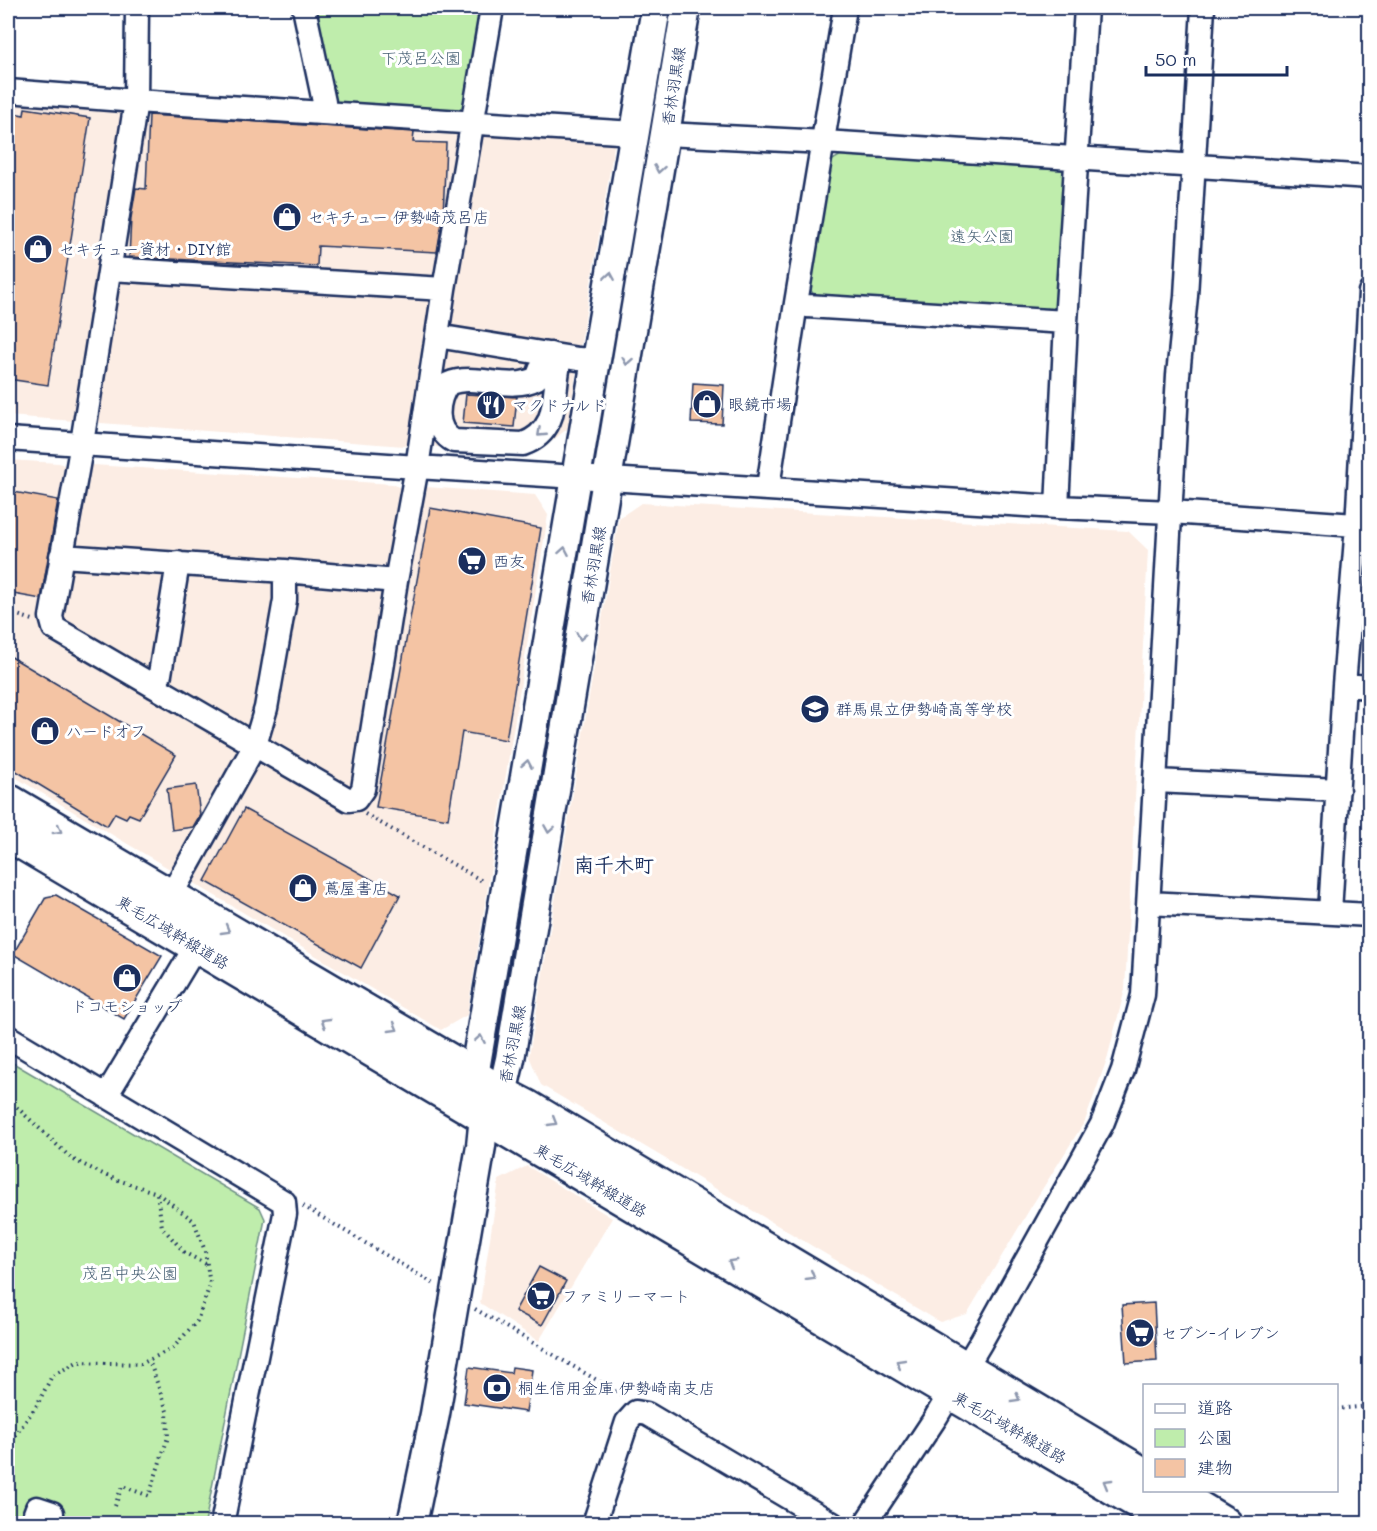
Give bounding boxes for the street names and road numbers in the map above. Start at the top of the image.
street label: 香林羽黒線 [656,45,689,127]
street label: 香林羽黒線 [575,524,610,606]
street label: 東毛広域幹線道路 [113,890,234,974]
street label: 香林羽黒線 [494,1003,529,1085]
street label: 東毛広域幹線道路 [531,1138,652,1222]
street label: 東毛広域幹線道路 [950,1385,1071,1468]

